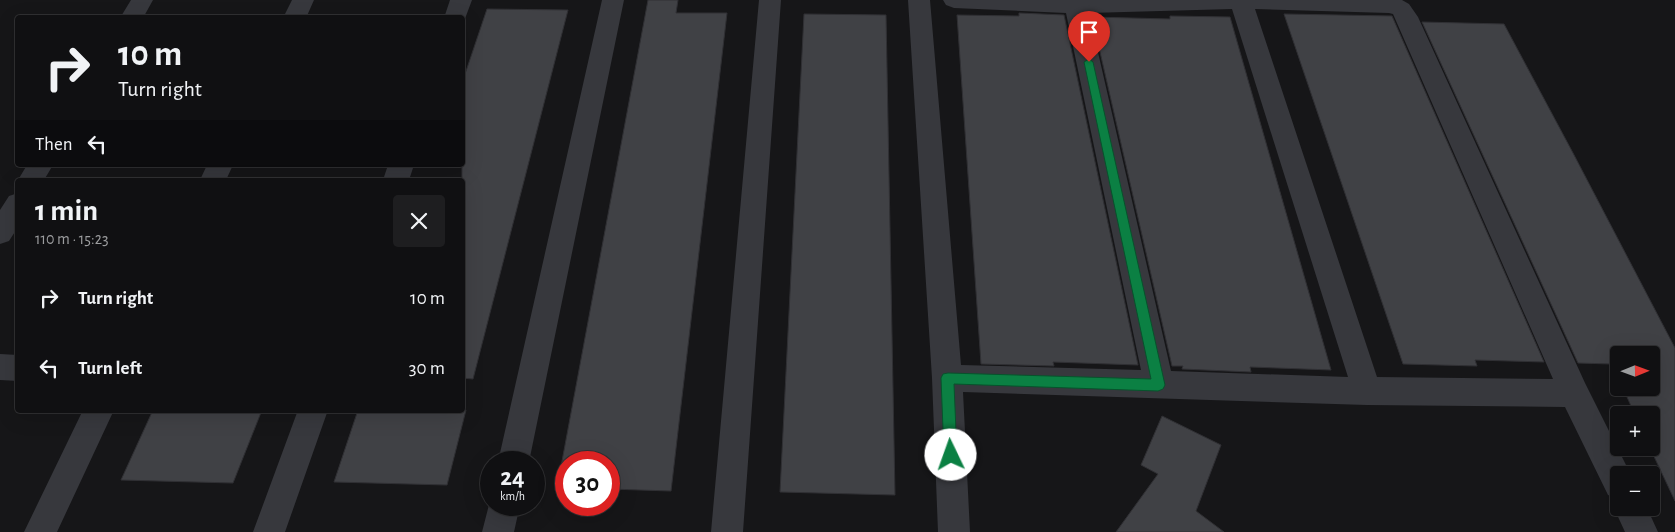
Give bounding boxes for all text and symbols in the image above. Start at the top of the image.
pin [1068,11,1110,62]
icon: arrive [1075,18,1103,46]
icon: right [35,35,100,100]
text: 10 m [118,37,182,72]
text: Turn right [118,78,202,100]
icon: left [83,130,111,158]
text: Then [35,135,73,154]
button: close [393,195,445,247]
text: 1 min [35,196,98,226]
text: 110 m · 15:23 [35,231,109,247]
icon: right [35,284,63,312]
text: Turn right [78,289,153,308]
text: 10 m [410,289,445,308]
north arrow [1610,346,1660,396]
map controls [1610,346,1660,516]
icon: left [35,354,63,382]
text: Turn left [78,359,142,378]
text: 30 m [409,359,445,378]
button: + [1610,406,1660,456]
position arrow [924,428,976,480]
speed limit sign: 30 [555,451,620,516]
text: 24 [500,465,525,490]
button: − [1610,466,1660,516]
text: km/h [500,490,525,502]

